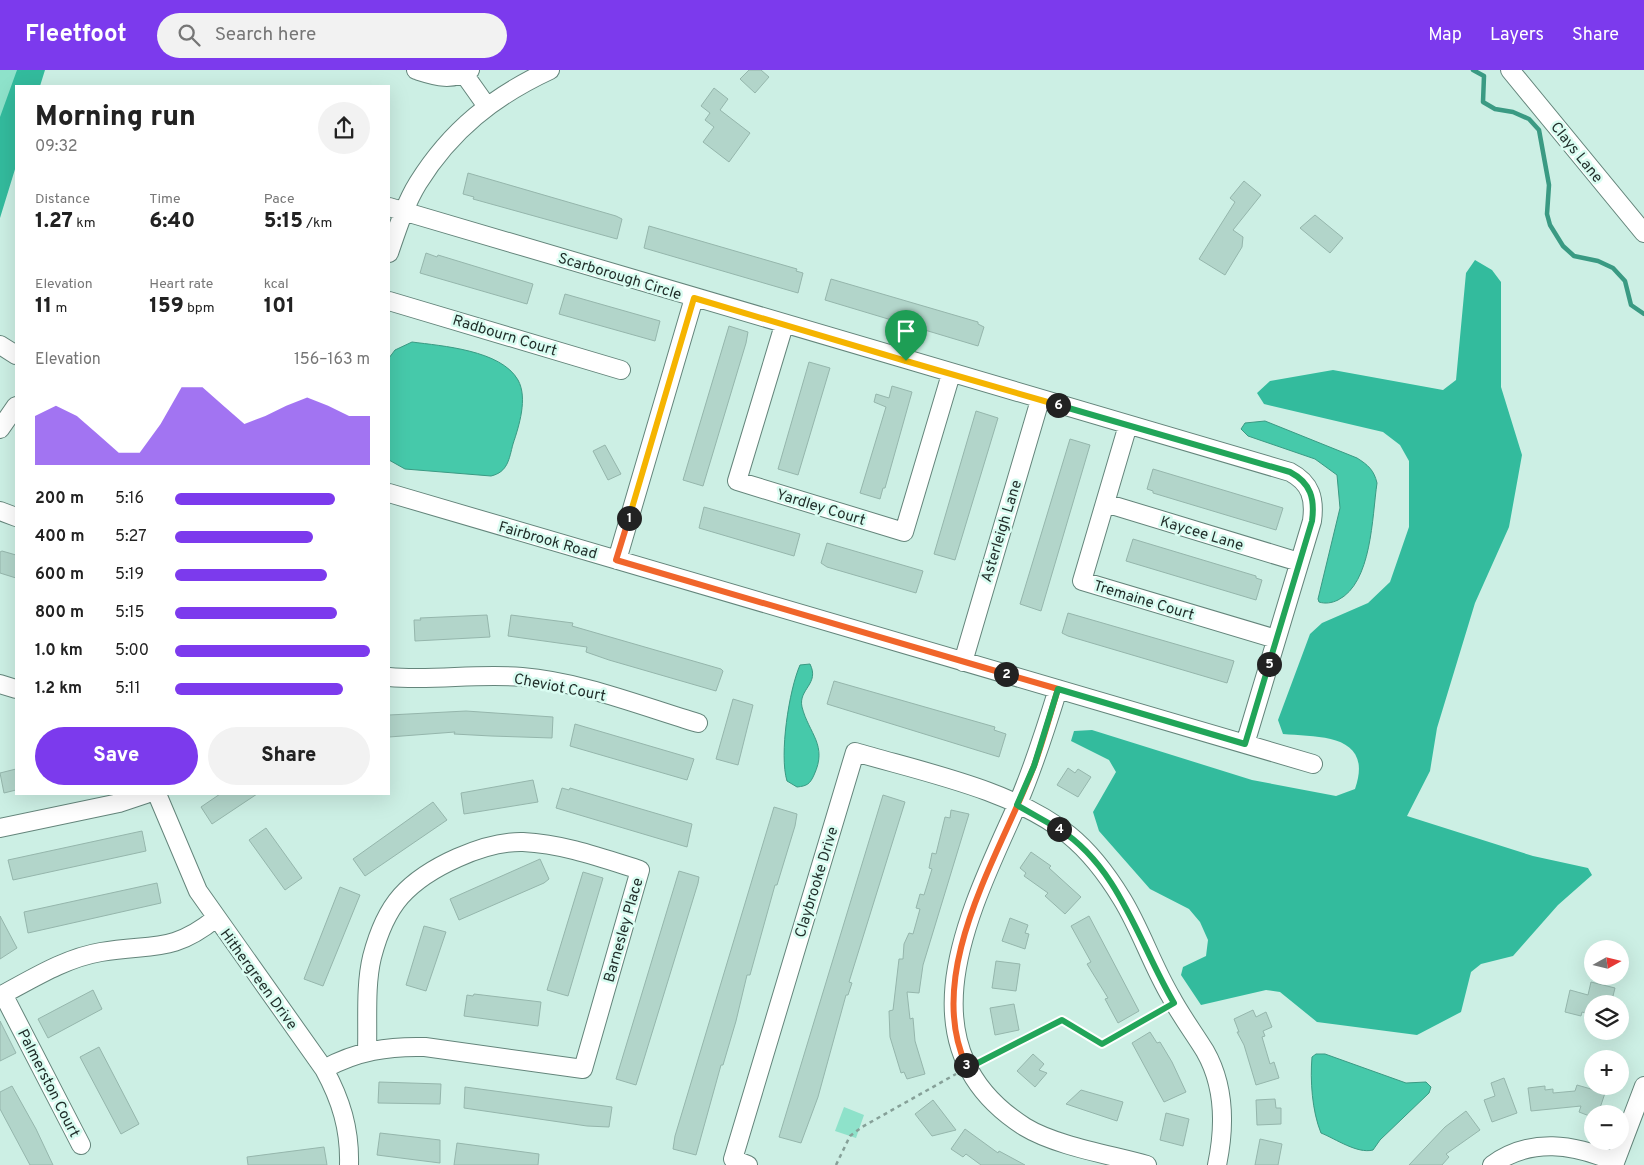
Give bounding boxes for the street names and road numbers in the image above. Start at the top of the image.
street label: Clays Lane [1546,119,1606,187]
street label: Scarborough Circle [556,250,684,305]
street label: Radbourn Court [450,312,559,361]
street label: Asterleigh Lane [978,478,1027,585]
street label: Yardley Court [774,486,867,531]
street label: Kaycee Lane [1158,513,1246,556]
street label: Fairbrook Road [496,518,599,565]
street label: Tremaine Court [1091,577,1196,626]
street label: Cheviot Court [512,670,607,707]
street label: Claybrooke Drive [792,825,843,940]
street label: Barnesley Place [600,876,648,985]
street label: Hithergreen Drive [215,926,301,1034]
street label: Palmerston Court [12,1026,83,1141]

